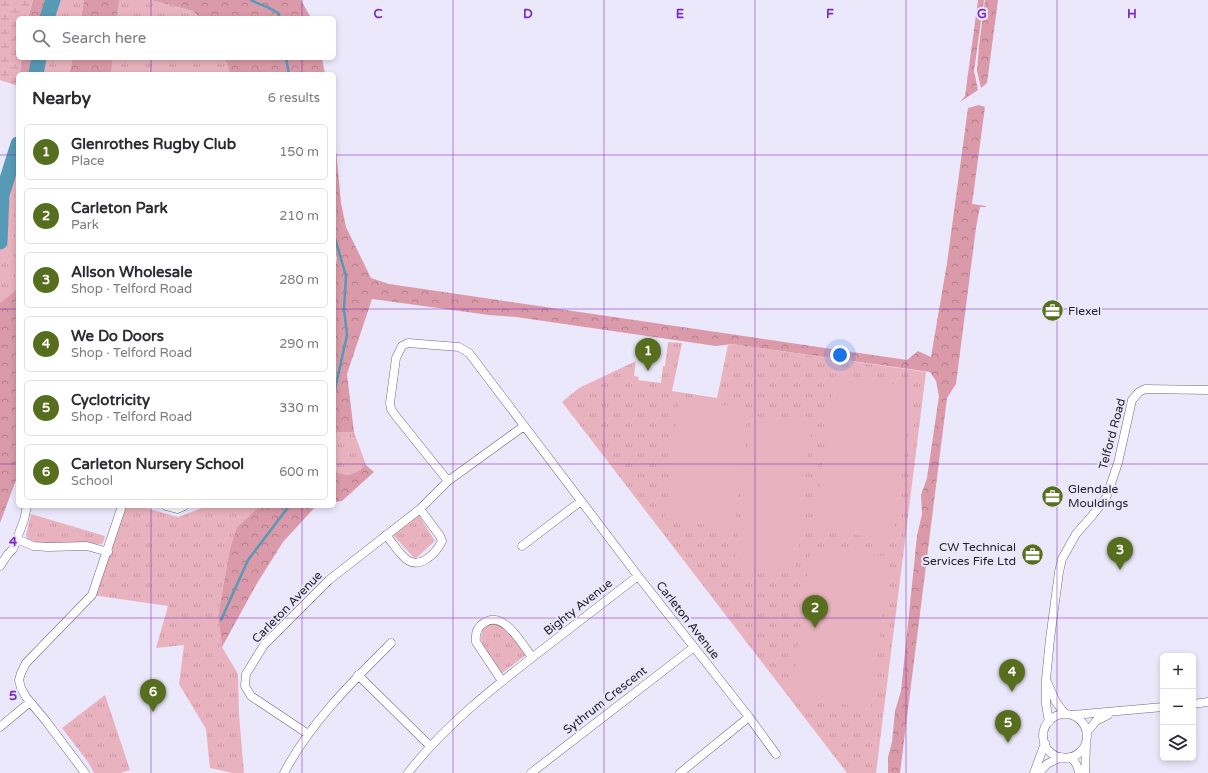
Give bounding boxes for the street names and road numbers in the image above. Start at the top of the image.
street label: Telford Road [1096,397,1128,471]
street label: Carleton Avenue [249,568,325,646]
street label: Bighty Avenue [541,576,615,638]
street label: Carleton Avenue [653,578,723,662]
street label: Sythrum Crescent [561,663,650,737]

